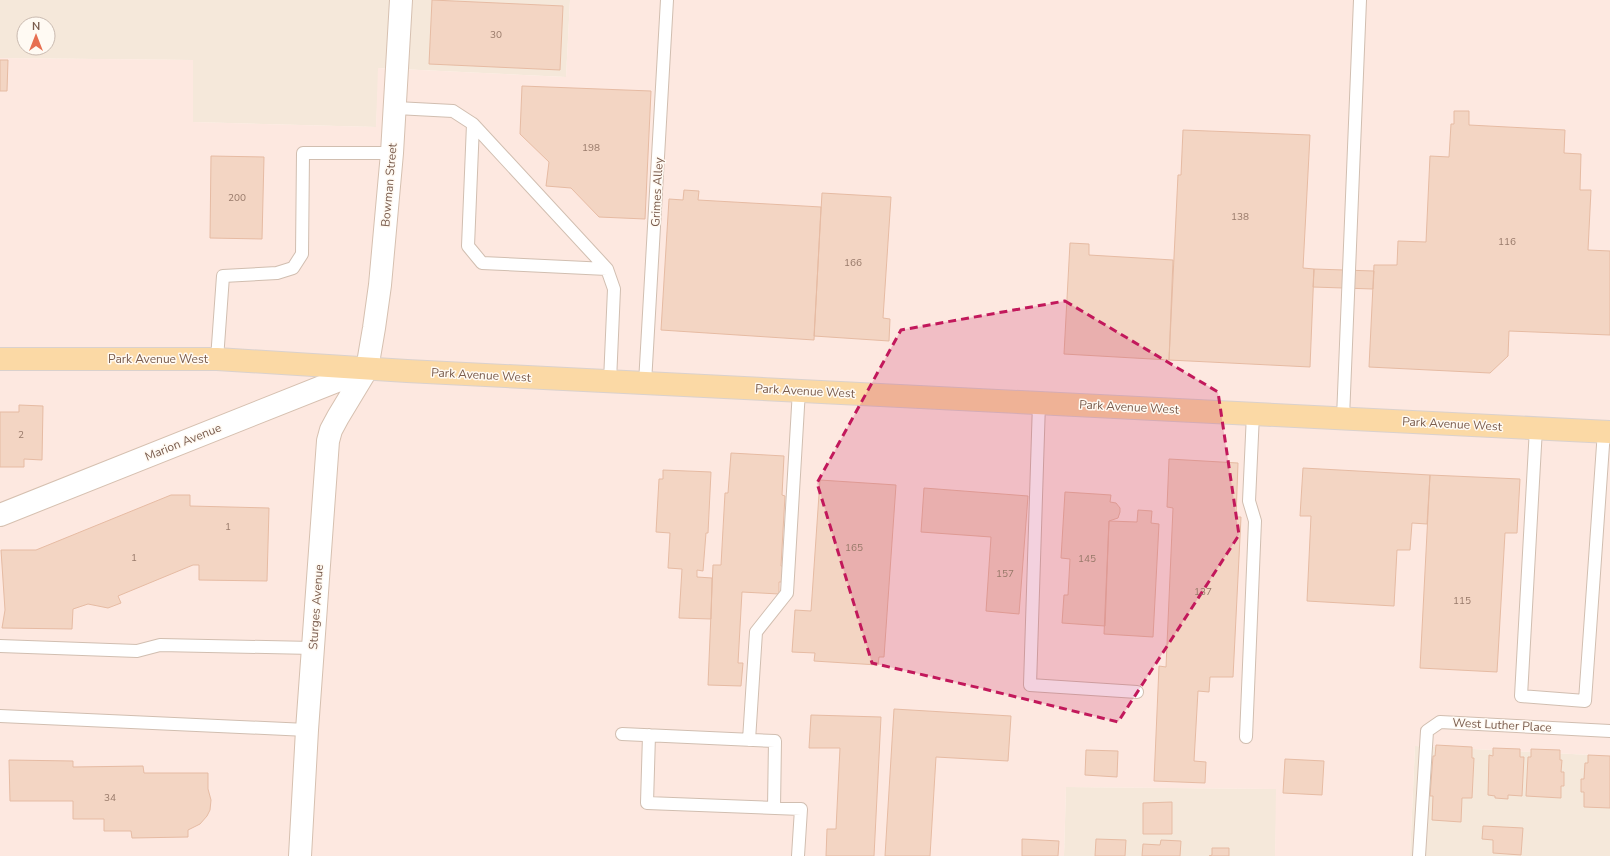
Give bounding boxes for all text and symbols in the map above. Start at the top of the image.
north arrow [16,16,56,56]
text: N [32,19,40,34]
house number: 30 [490,28,502,42]
house number: 198 [582,141,600,155]
street label: Bowman Street [377,142,401,228]
street label: Grimes Alley [647,156,667,227]
house number: 200 [228,191,246,205]
house number: 138 [1231,210,1249,224]
house number: 116 [1498,235,1516,249]
house number: 166 [844,256,862,270]
street label: Park Avenue West [108,351,209,367]
street label: Park Avenue West [431,364,532,386]
street label: Park Avenue West [755,380,856,402]
street label: Park Avenue West [1079,396,1180,418]
street label: Park Avenue West [1402,413,1503,435]
street label: Marion Avenue [142,419,224,465]
house number: 2 [18,428,24,442]
house number: 1 [225,520,231,534]
house number: 165 [845,541,863,555]
house number: 1 [131,551,137,565]
house number: 145 [1078,552,1096,566]
street label: Sturges Avenue [305,564,327,650]
house number: 157 [996,567,1014,581]
house number: 137 [1194,585,1212,599]
house number: 115 [1453,594,1471,608]
street label: West Luther Place [1452,714,1552,736]
house number: 34 [104,791,116,805]

